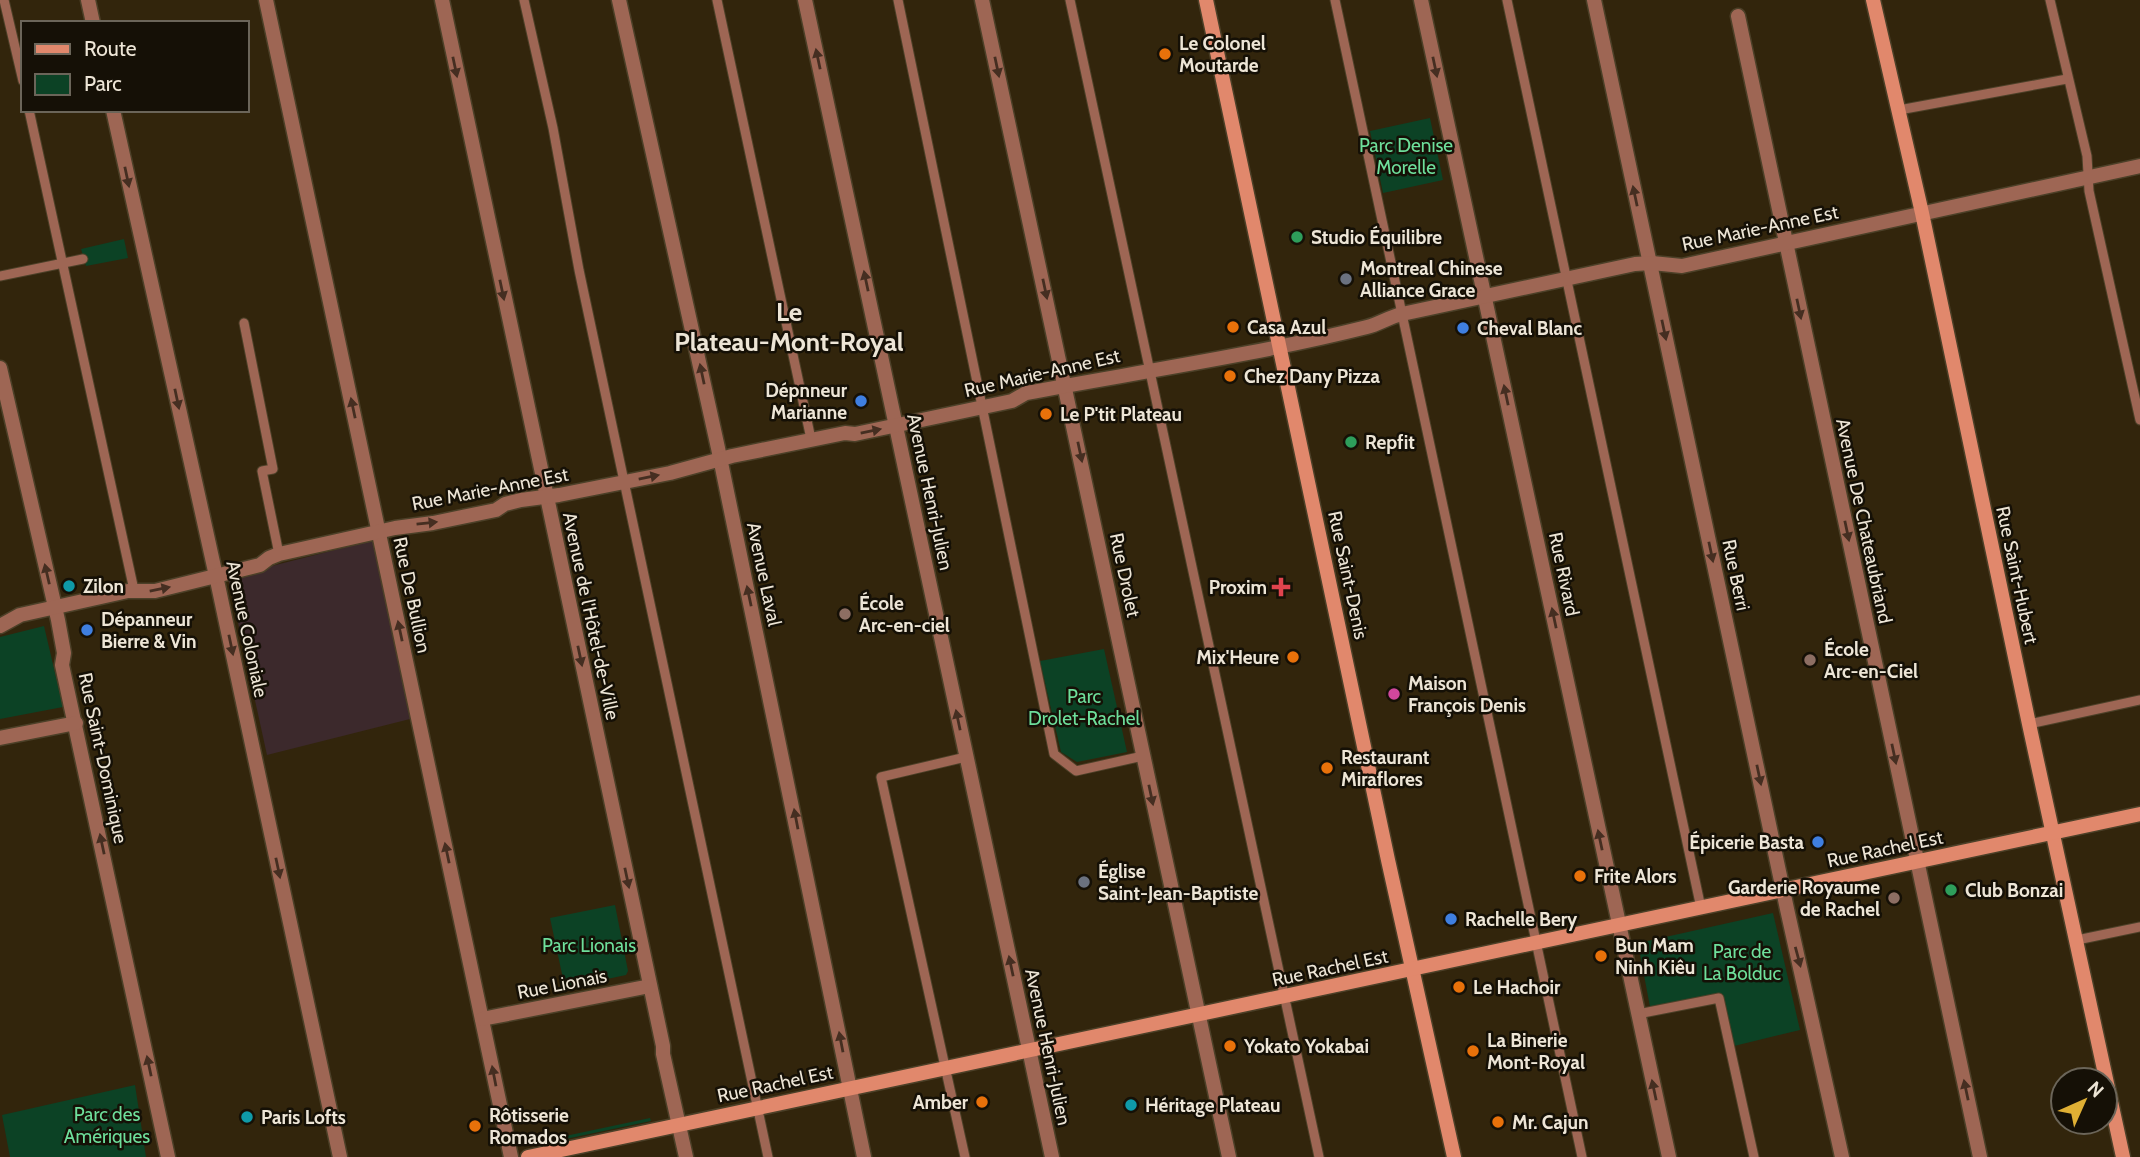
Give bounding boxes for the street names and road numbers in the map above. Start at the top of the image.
street label: Rue Marie-Anne Est [1680,200,1841,256]
street label: Rue Marie-Anne Est [962,344,1123,402]
street label: Avenue Henri-Julien [902,412,958,572]
street label: Avenue De Chateaubriand [1831,416,1897,626]
street label: Rue Marie-Anne Est [410,462,571,515]
street label: Rue Saint-Hubert [1991,504,2043,647]
street label: Rue Saint-Denis [1323,509,1373,641]
street label: Avenue de l'Hôtel-de-Ville [558,510,624,722]
street label: Avenue Laval [742,520,786,629]
street label: Rue Rivard [1544,530,1584,618]
street label: Rue Drolet [1105,531,1145,620]
street label: Rue De Bullion [388,535,436,655]
street label: Rue Berri [1717,537,1755,613]
street label: Avenue Coloniale [221,559,273,700]
street label: Rue Saint-Dominique [74,670,132,846]
street label: Rue Rachel Est [1825,825,1946,872]
street label: Rue Rachel Est [1270,944,1391,991]
street label: Rue Lionais [515,964,609,1004]
street label: Avenue Henri-Julien [1020,967,1076,1127]
street label: Rue Rachel Est [715,1060,836,1107]

